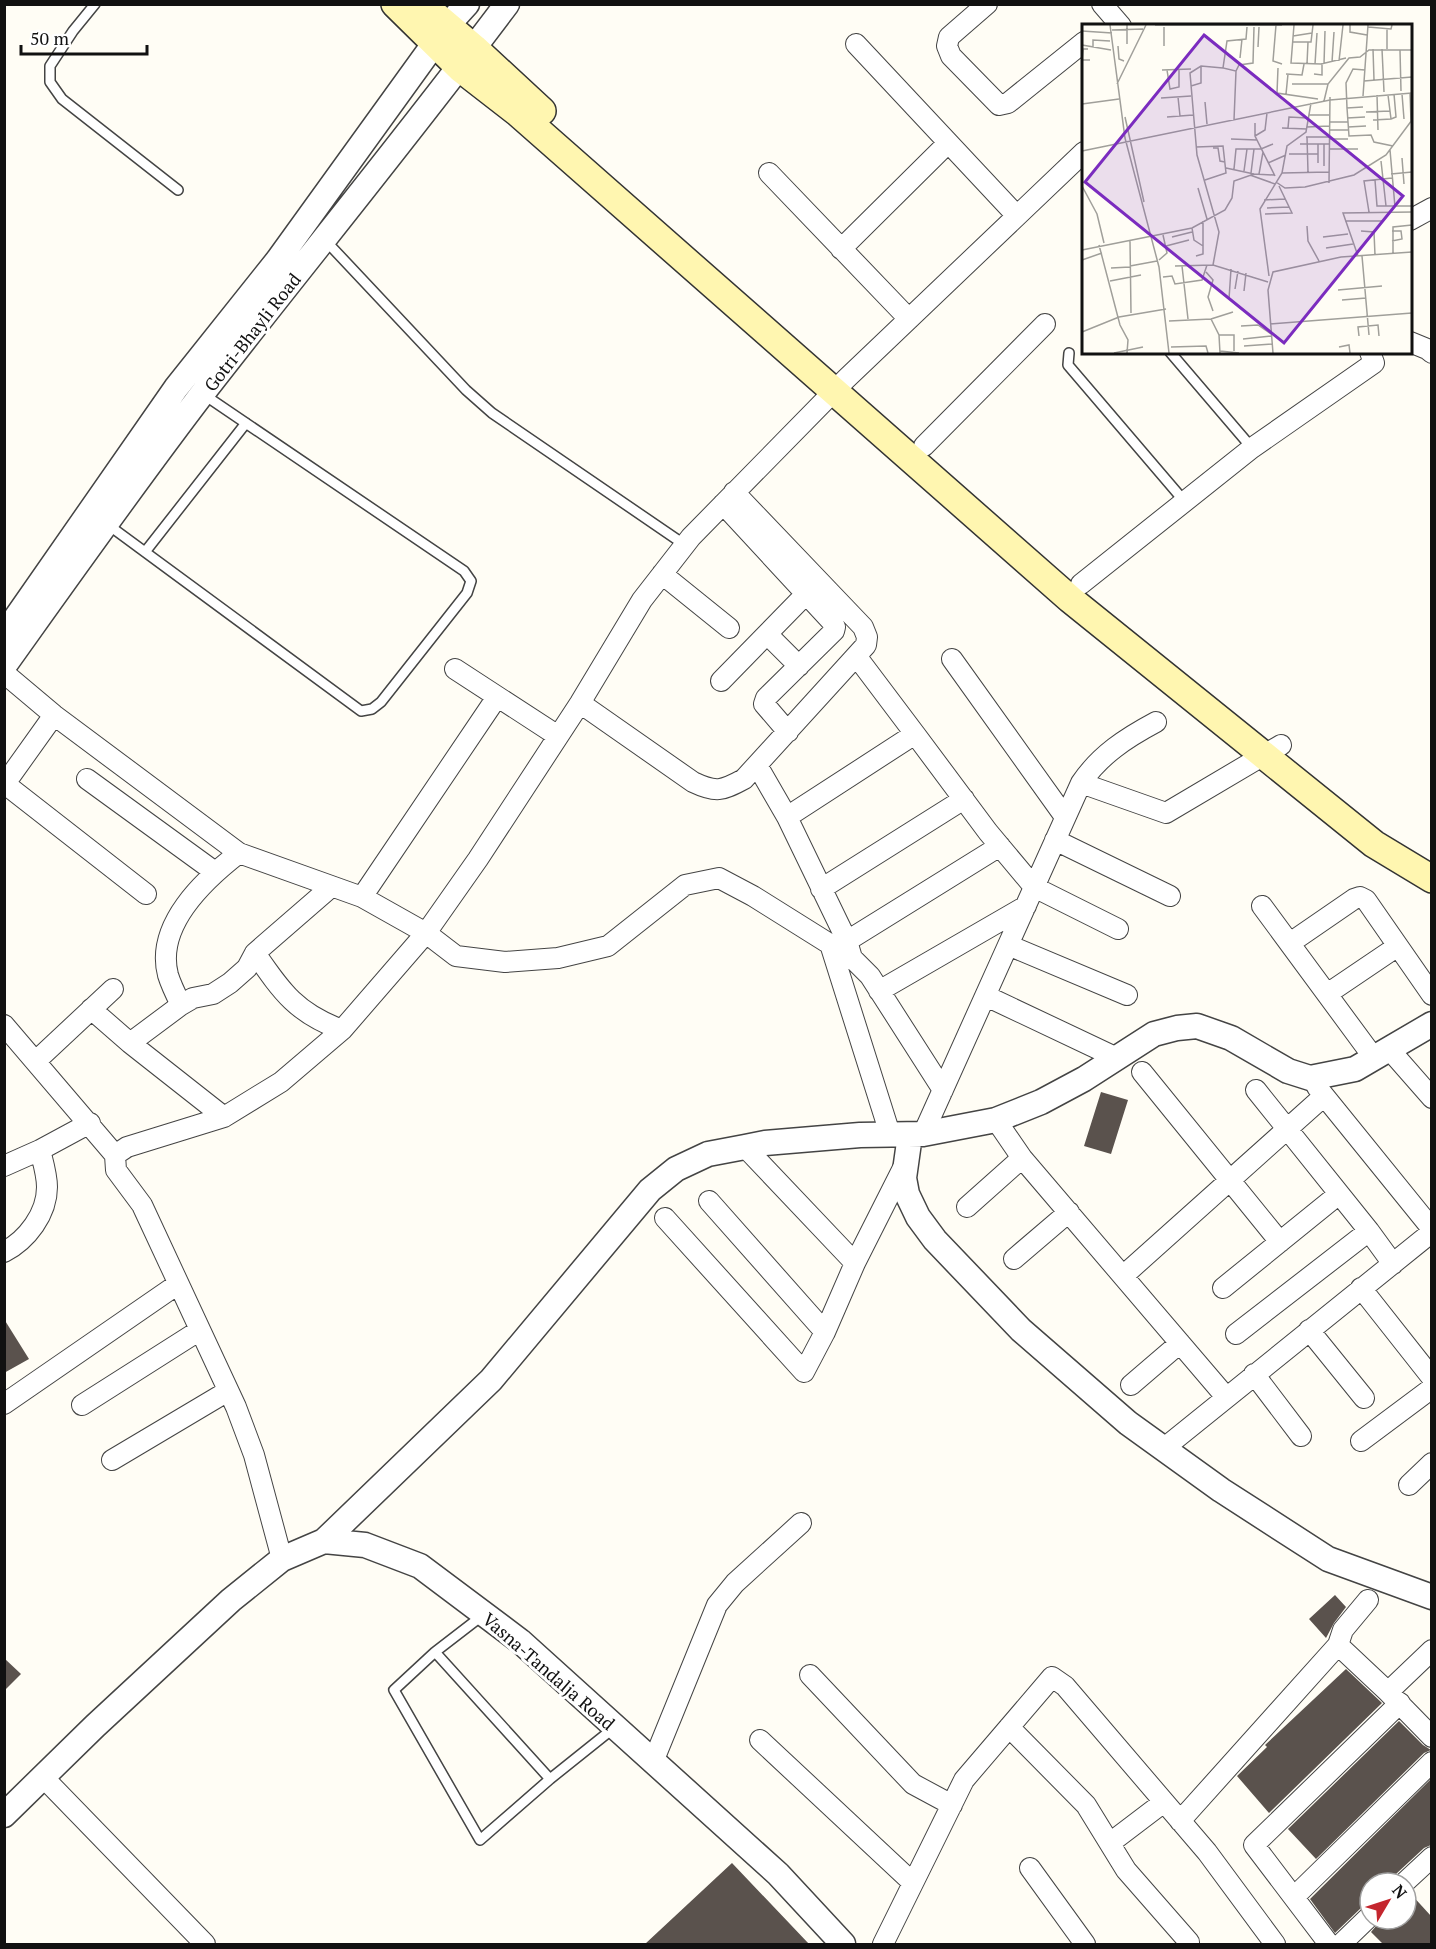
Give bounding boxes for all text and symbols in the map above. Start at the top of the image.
scale bar [21,18,147,56]
inset map [1082,24,1412,354]
text: 50 m [30,26,70,50]
street label: Gotri-Bhayli Road [198,268,306,396]
street label: Vasna-Tandalja Road [478,1607,620,1735]
north arrow [1358,1871,1418,1931]
text: N [1387,1880,1412,1903]

